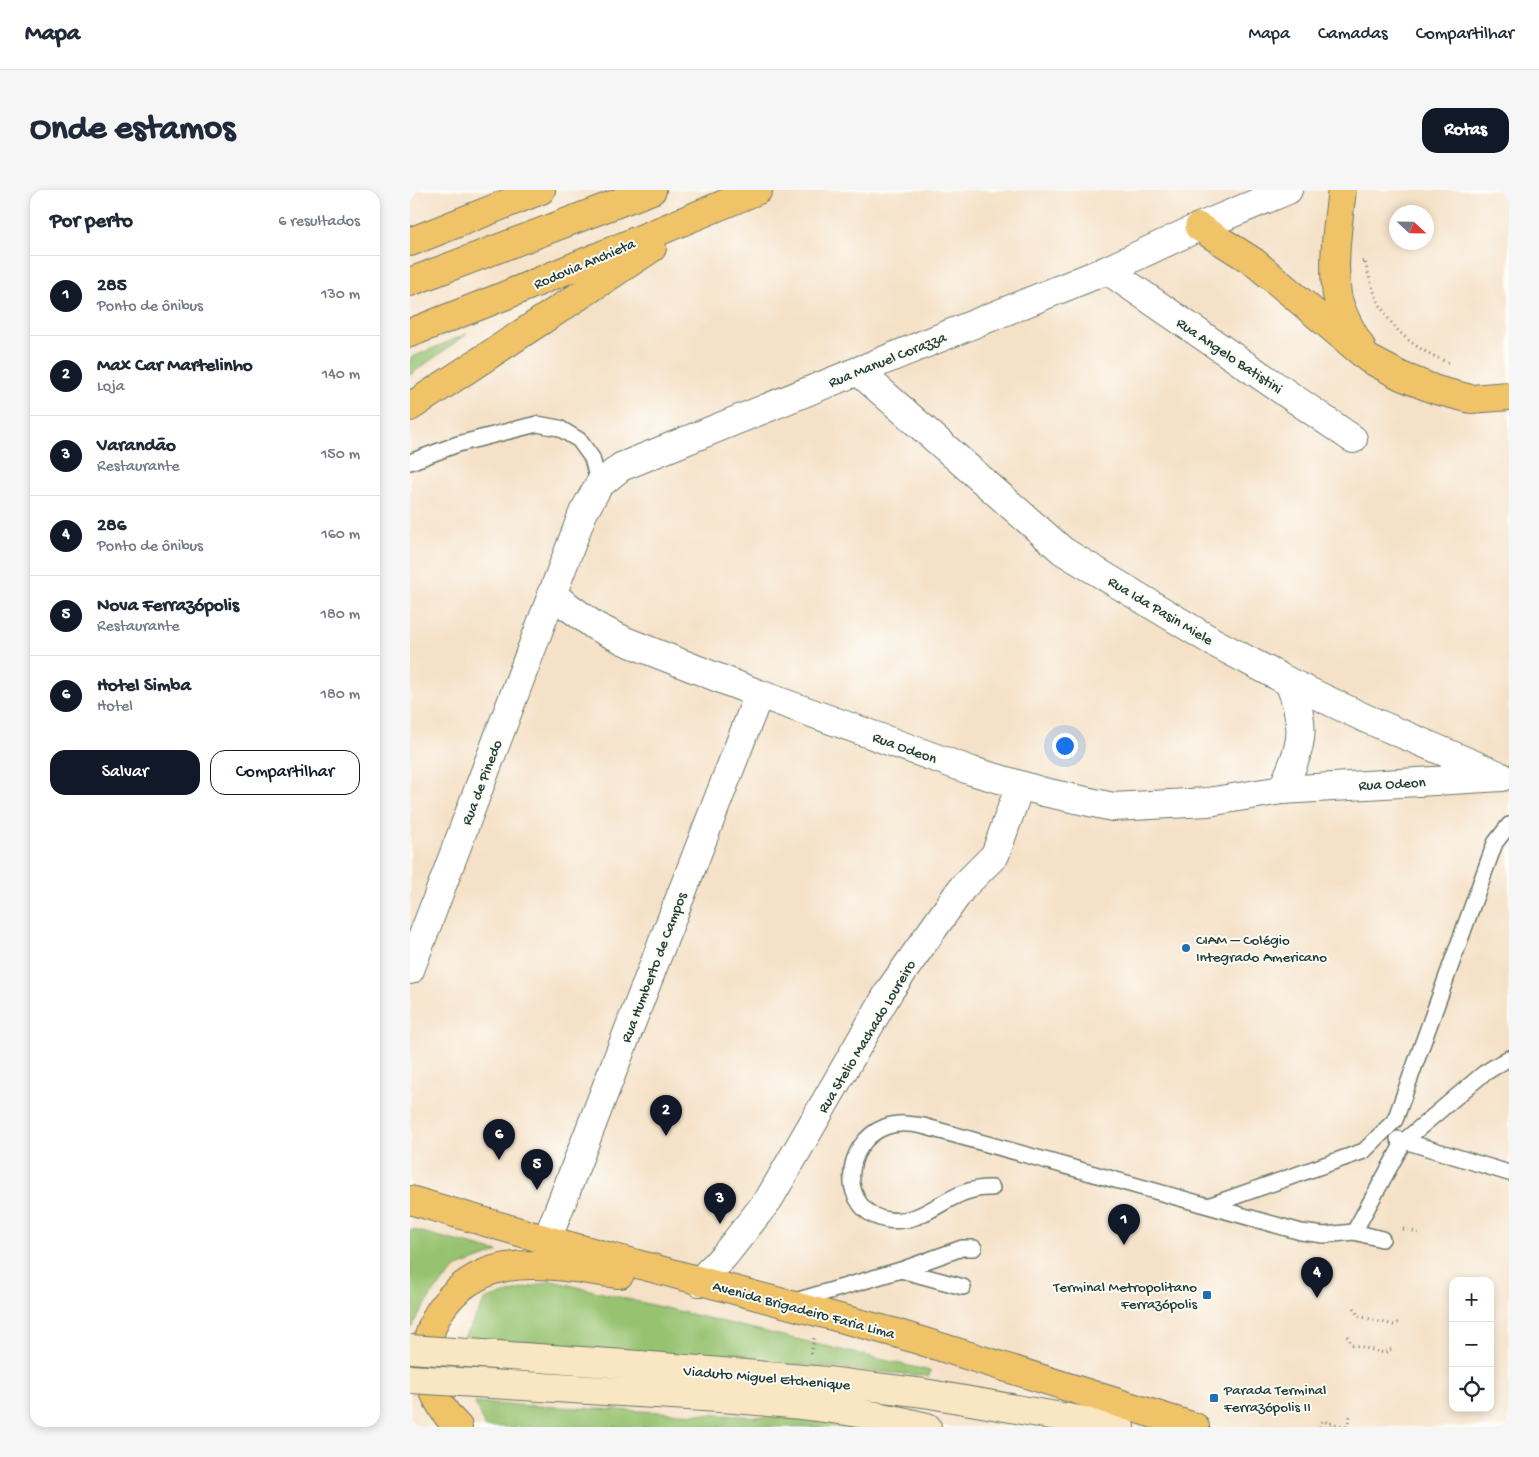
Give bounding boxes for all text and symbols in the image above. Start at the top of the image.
text: Mapa [25,20,80,49]
text: Mapa [1249,24,1290,45]
text: Camadas [1318,24,1388,45]
text: Compartilhar [1416,24,1514,45]
button: Rotas [1422,108,1509,153]
text: Onde estamos [30,110,235,151]
north arrow [1389,205,1434,250]
text: Por perto [50,210,133,235]
text: 6 resultados [278,213,360,232]
street label: Rodovia Anchieta [531,235,639,294]
text: 285 [97,275,127,298]
text: 1 [63,286,69,305]
text: 130 m [321,286,360,305]
text: Ponto de ônibus [97,298,203,317]
street label: Rua Angelo Batistini [1172,314,1285,399]
street label: Rua Manuel Corazza [826,329,950,393]
text: Max Car Martelinho [97,355,253,378]
text: 2 [62,366,70,385]
text: 140 m [322,366,360,385]
text: Loja [97,378,125,397]
text: Varandão [97,435,176,458]
text: 3 [62,446,70,465]
text: 150 m [321,446,360,465]
text: Restaurante [97,458,179,477]
text: 286 [97,515,126,538]
text: 4 [62,526,70,545]
text: 160 m [321,526,360,545]
text: Ponto de ônibus [97,538,203,557]
street label: Rua Ida Pasin Miele [1104,573,1216,650]
text: Nova Ferrazópolis [97,595,239,618]
text: 5 [62,606,70,625]
text: 180 m [321,606,360,625]
text: Restaurante [97,618,179,637]
text: Hotel Simba [97,675,191,698]
text: 6 [62,686,70,705]
text: 180 m [321,686,360,705]
text: Hotel [97,698,133,717]
street label: Rua Odeon [870,729,939,769]
your location [1052,733,1078,759]
street label: Rua de Pinedo [458,737,507,828]
button: Salvar [50,750,200,795]
button: Compartilhar [210,750,360,795]
street label: Rua Odeon [1358,774,1426,796]
street label: Rua Humberto de Campos [618,890,692,1045]
place label: CIAM – Colégio Integrado Americano [1196,932,1327,967]
marker: CIAM – Colégio Integrado Americano [1180,942,1192,954]
street label: Rua Stelio Machado Loureiro [815,957,921,1117]
pin: 2 [650,1095,682,1136]
pin: 6 [483,1119,515,1160]
pin: 5 [521,1149,553,1190]
pin: 3 [704,1183,736,1224]
pin: 1 [1108,1204,1140,1245]
pin: 4 [1301,1257,1333,1298]
map controls [1449,1277,1494,1412]
button: + [1449,1277,1494,1322]
street label: Avenida Brigadeiro Faria Lima [710,1278,897,1344]
place label: Terminal Metropolitano Ferrazópolis [1053,1279,1197,1314]
marker: Terminal Metropolitano Ferrazópolis [1201,1289,1213,1301]
button: − [1449,1322,1494,1367]
street label: Viaduto Miguel Etchenique [682,1363,851,1395]
button: locate [1449,1367,1494,1412]
place label: Parada Terminal Ferrazópolis II [1223,1382,1326,1417]
marker: Parada Terminal Ferrazópolis II [1208,1392,1220,1404]

